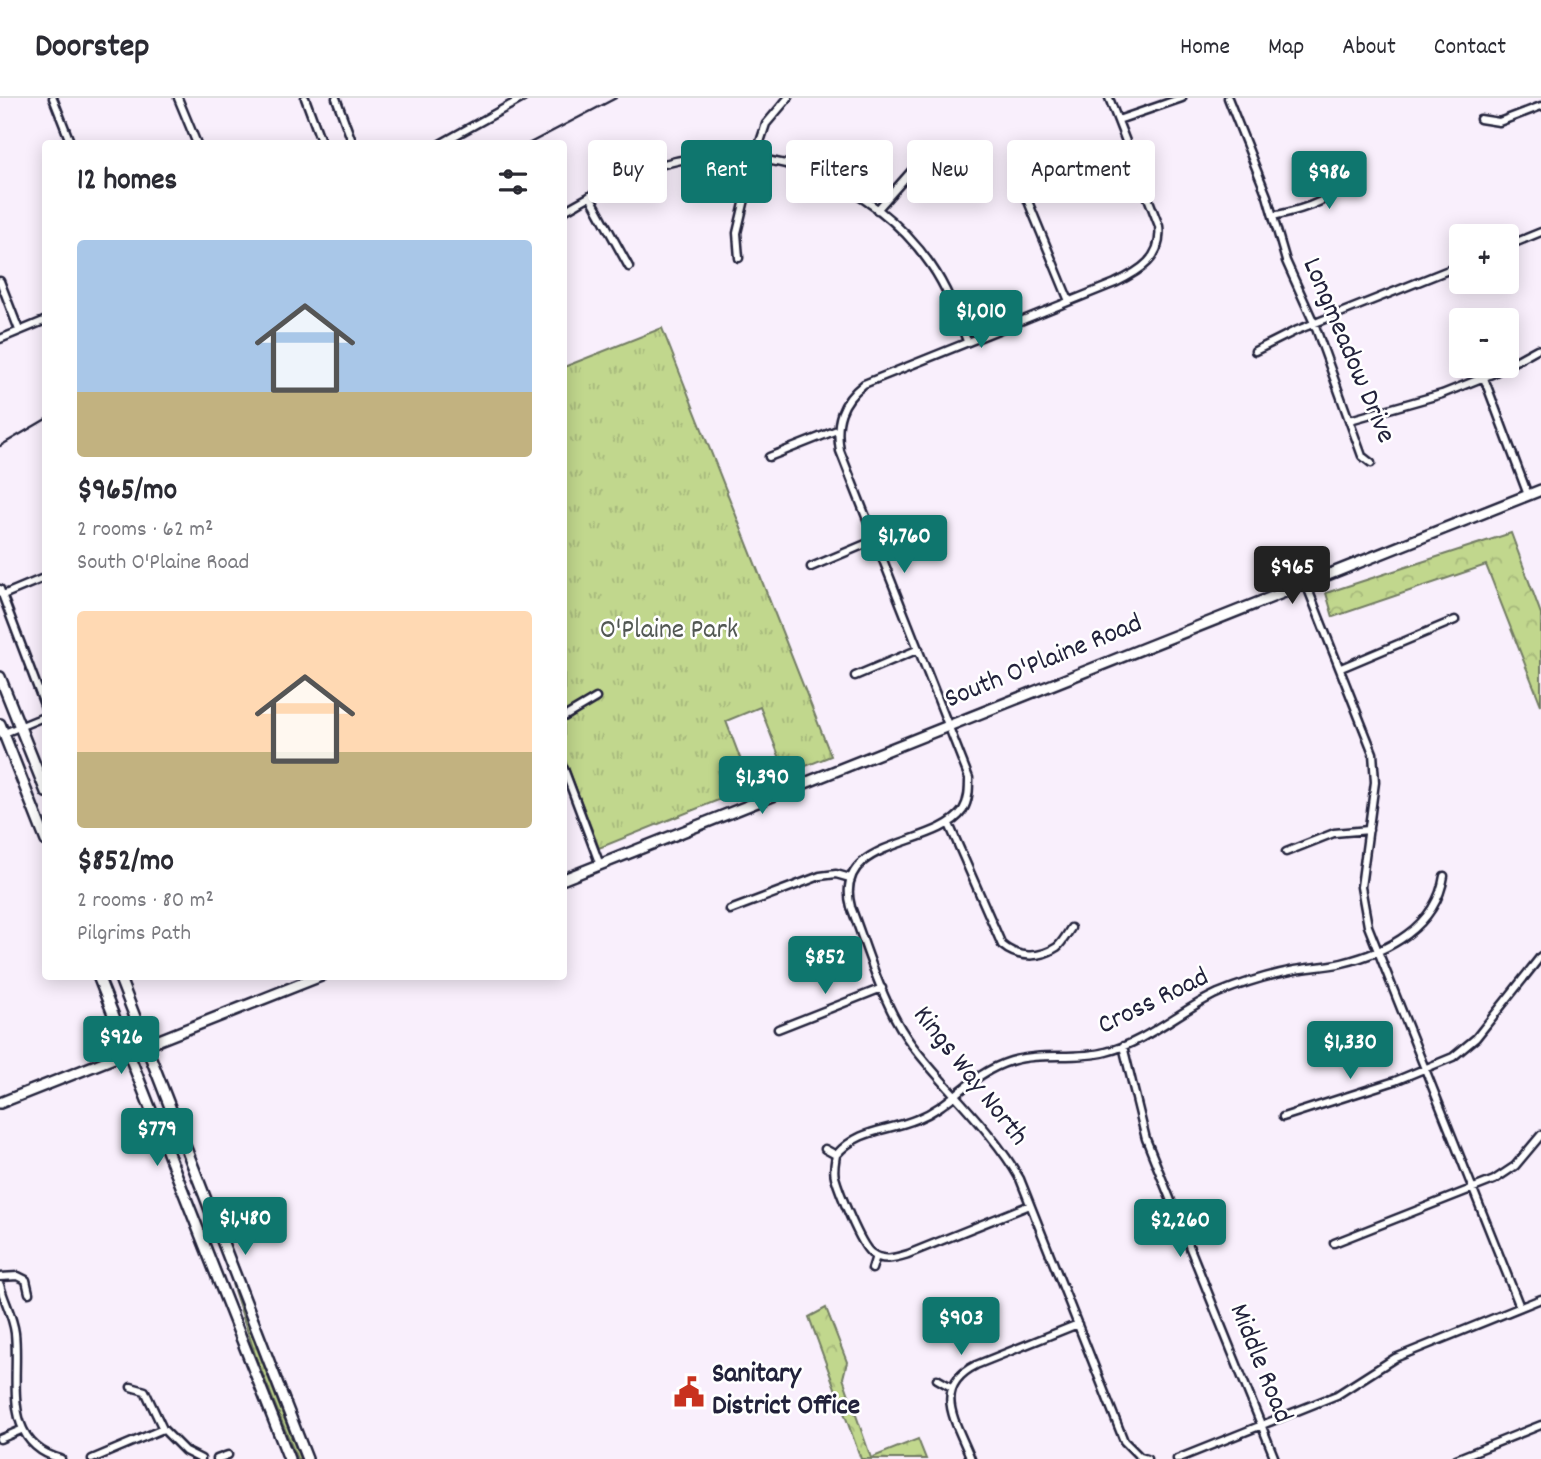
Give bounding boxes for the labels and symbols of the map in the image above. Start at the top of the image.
pin: $986 [1288,152,1370,211]
street label: Longmeadow Drive [1290,252,1404,450]
pin: $1,010 [924,290,1038,350]
pin: $1,760 [847,516,961,575]
pin: $965 [1251,546,1333,606]
street label: South O'Plaine Road [939,605,1149,721]
park label: O'Plaine Park [600,612,738,652]
pin: $1,390 [705,756,819,816]
pin: $852 [784,936,866,996]
street label: Cross Road [1092,959,1216,1047]
street label: Kings Way North [901,998,1037,1156]
pin: $926 [80,1016,162,1076]
pin: $1,330 [1293,1021,1407,1081]
pin: $779 [116,1108,198,1168]
pin: $1,480 [188,1198,302,1257]
pin: $2,260 [1123,1200,1237,1259]
pin: $903 [920,1298,1002,1357]
street label: Middle Road [1217,1298,1301,1430]
place label: Sanitary District Office [712,1356,860,1428]
public building icon: Sanitary District Office [672,1375,706,1409]

